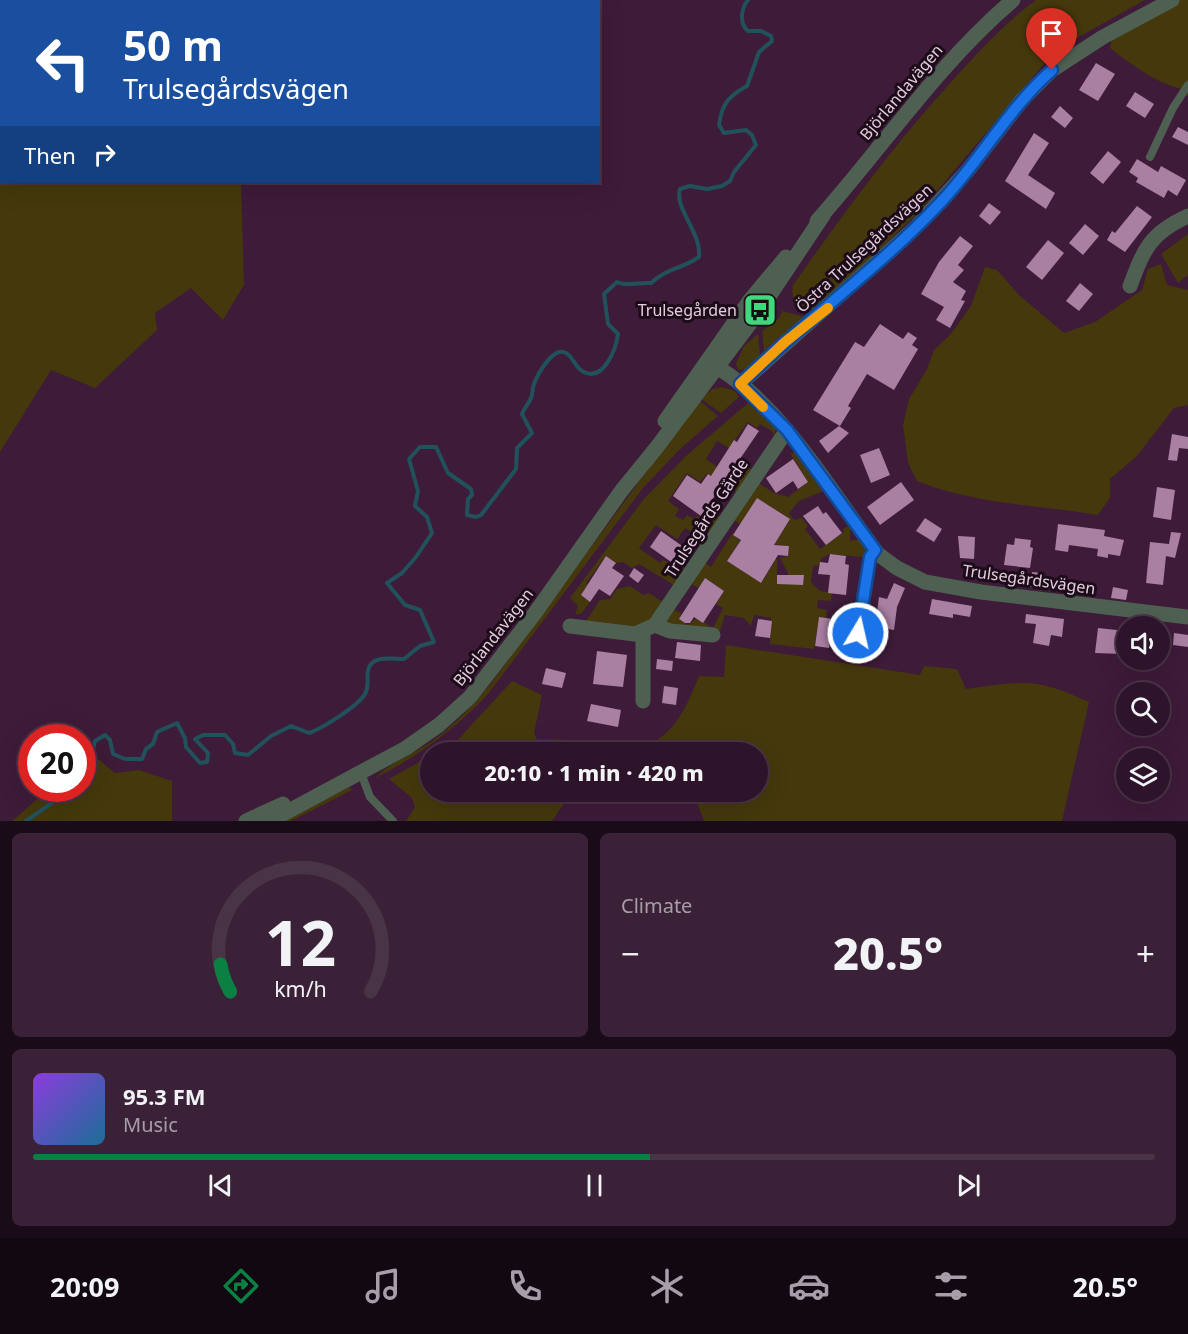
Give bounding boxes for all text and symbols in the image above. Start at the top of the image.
pin [1026,8,1077,70]
text: 50 m [123,16,223,73]
icon: arrive [1035,17,1068,50]
icon: left [24,24,102,102]
street label: Björlandavägen [854,40,948,144]
text: Trulsegårdsvägen [123,70,349,107]
icon: right [88,138,121,171]
text: Then [24,140,76,170]
street label: Östra Trulsegårdsvägen [791,179,937,317]
bus stop icon: Trulsegården [742,292,778,328]
place label: Trulsegården [638,299,737,321]
street label: Trulsegårds Gärde [659,454,753,582]
street label: Trulsegårdsvägen [961,559,1097,599]
street label: Björlandavägen [448,584,538,690]
position arrow [826,601,890,665]
map controls [1116,616,1170,802]
button: sound [1116,616,1170,670]
button: search [1116,682,1170,736]
speed limit sign: 20 [18,724,96,802]
button: layers [1116,748,1170,802]
text: 20:10 · 1 min · 420 m [484,757,704,787]
text: Climate [621,892,692,919]
text: 12 [264,899,336,984]
text: 20.5° [833,922,943,983]
text: − [621,931,640,976]
text: + [1136,931,1155,976]
text: km/h [274,974,326,1003]
text: 95.3 FM [123,1081,205,1111]
text: Music [123,1111,178,1138]
icon: previous [204,1169,237,1202]
icon: pause [578,1169,611,1202]
icon: next [952,1169,985,1202]
icon: directions [220,1265,262,1307]
icon: music [362,1265,404,1307]
icon: phone [504,1265,546,1307]
icon: climate [646,1265,688,1307]
icon: car [788,1265,830,1307]
icon: filters [930,1265,972,1307]
text: 20:09 [50,1268,119,1305]
text: 20.5° [1073,1268,1138,1305]

